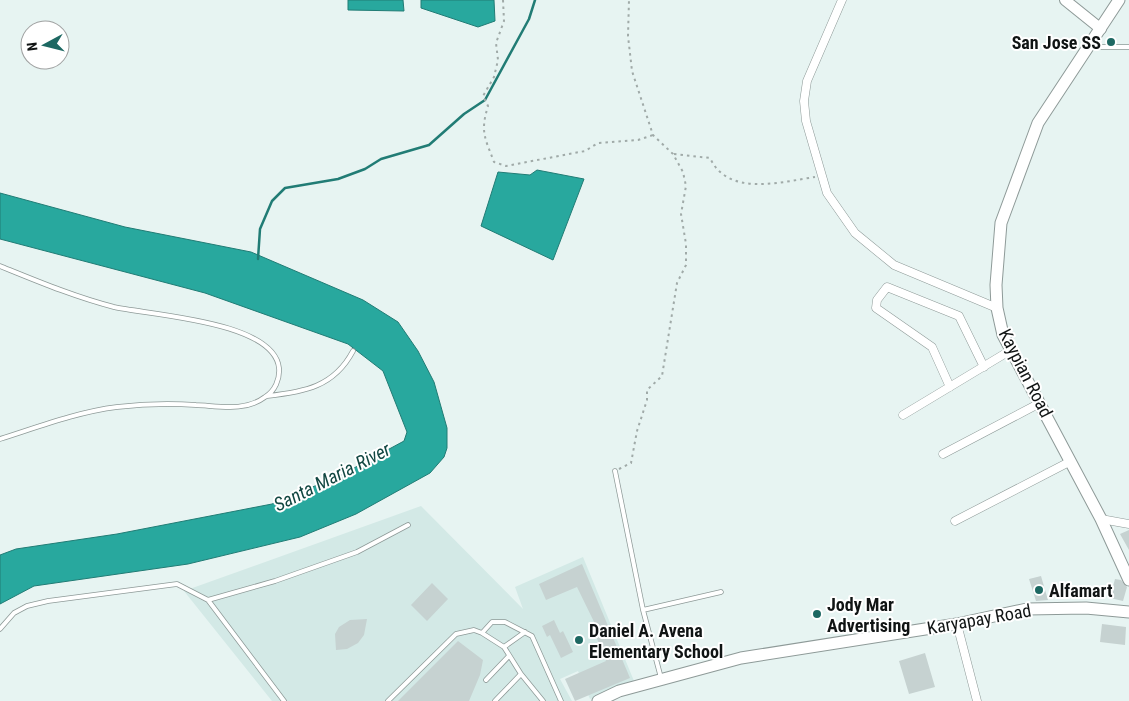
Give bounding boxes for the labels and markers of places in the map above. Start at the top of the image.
place label: San Jose SS [1012,32,1101,53]
marker: San Jose SS [1105,36,1117,48]
place label: Alfamart [1049,580,1113,601]
marker: Alfamart [1033,584,1045,596]
place label: Jody Mar Advertising [827,594,910,636]
marker: Jody Mar Advertising [811,608,823,620]
place label: Daniel A. Avena Elementary School [589,620,723,662]
marker: Daniel A. Avena Elementary School [573,634,585,646]

